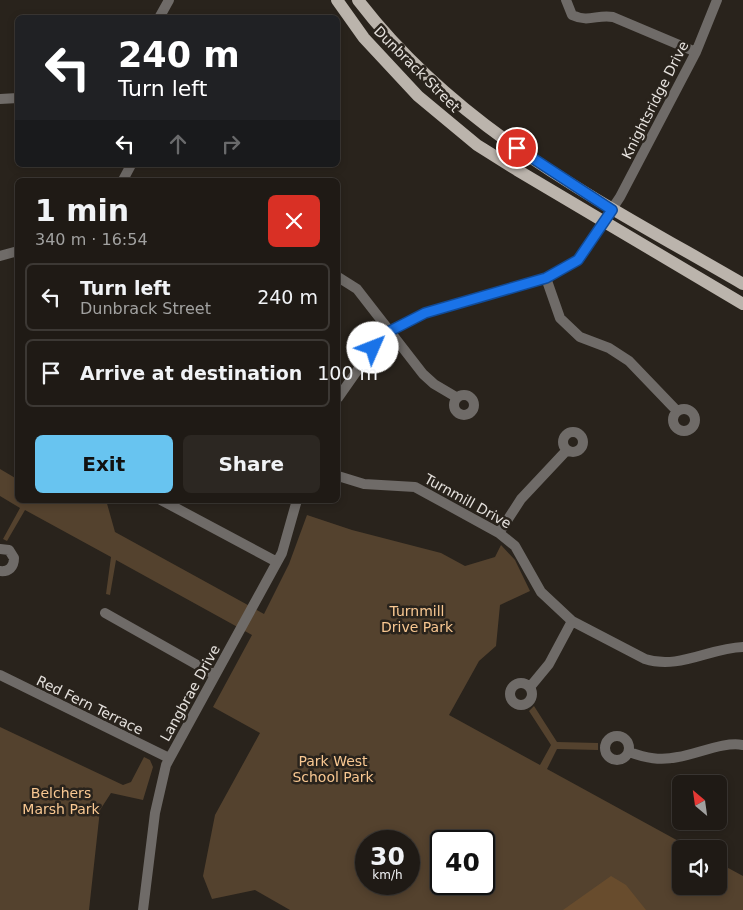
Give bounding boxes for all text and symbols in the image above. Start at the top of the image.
street label: Dunbrack Street [371,23,464,116]
icon: left [35,35,100,100]
text: 240 m [118,35,240,75]
street label: Knightsridge Drive [618,38,692,162]
text: Turn left [118,76,207,101]
pin [496,127,538,169]
icon: left [111,130,139,158]
icon: ahead [164,130,192,158]
icon: right [217,130,245,158]
icon: arrive [503,134,531,162]
text: 1 min [35,193,129,228]
button: close [268,195,320,247]
text: 340 m · 16:54 [35,230,148,249]
text: Turn left [80,277,171,299]
icon: left [37,283,65,311]
text: 240 m [257,286,318,308]
text: Dunbrack Street [80,299,211,318]
position arrow [346,321,398,373]
icon: arrive [37,359,65,387]
text: Arrive at destination [80,362,302,384]
text: 100 m [317,362,378,384]
button: Exit [35,435,173,493]
button: Share [183,435,320,493]
street label: Turnmill Drive [421,470,514,531]
park label: Turnmill Drive Park [381,603,454,635]
street label: Langbrae Drive [157,642,223,744]
street label: Red Fern Terrace [34,672,146,738]
park label: Park West School Park [292,753,374,785]
north arrow [672,775,728,830]
map controls [672,775,727,895]
park label: Belchers Marsh Park [22,785,101,817]
speed limit sign: 40 [430,830,495,895]
button: sound [672,840,727,895]
text: 30 [370,842,405,871]
text: km/h [372,868,403,882]

